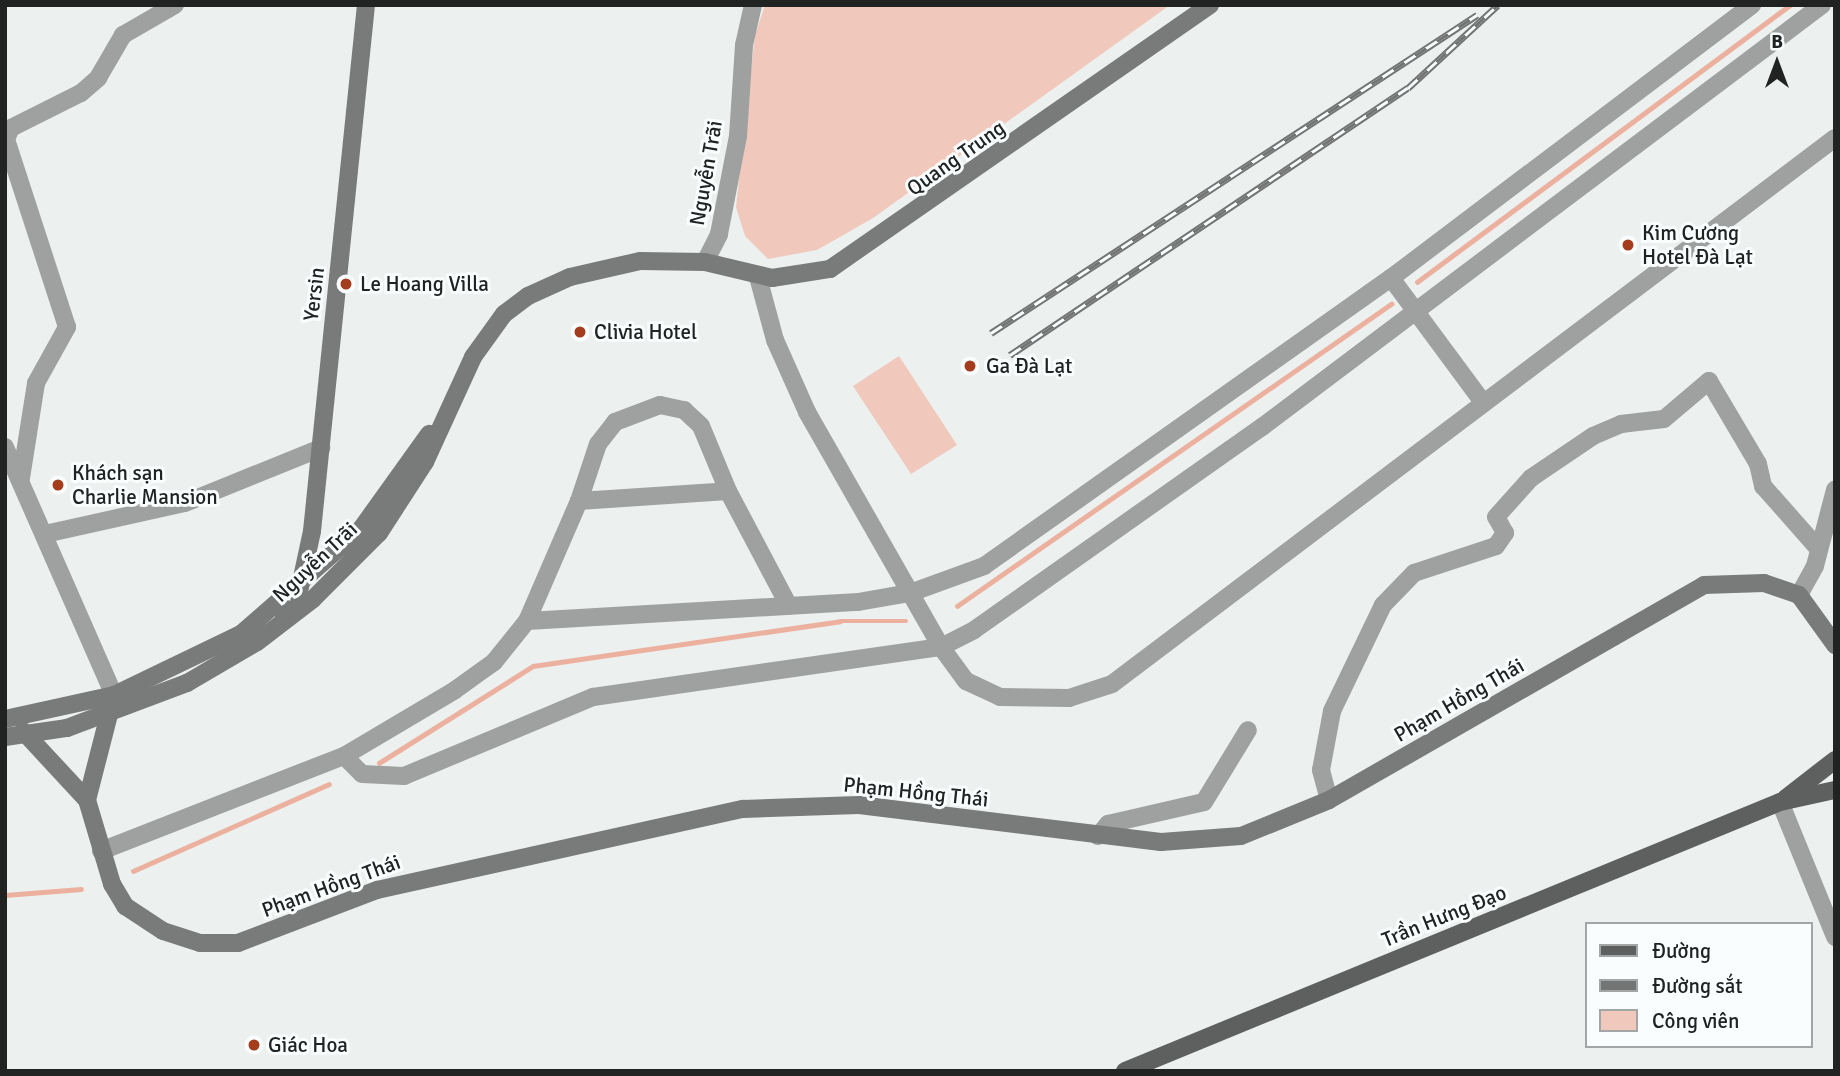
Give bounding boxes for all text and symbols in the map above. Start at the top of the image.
north arrow [1742,28,1812,98]
text: B [1771,30,1783,54]
street label: Quang Trung [902,115,1010,201]
street label: Nguyễn Trãi [684,118,728,228]
place label: Kim Cương Hotel Đà Lạt [1642,220,1753,270]
marker: Kim Cương Hotel Đà Lạt [1620,237,1636,253]
street label: Yersin [298,266,330,322]
place label: Le Hoang Villa [360,271,489,297]
marker: Le Hoang Villa [338,276,354,292]
place label: Clivia Hotel [594,319,697,345]
marker: Clivia Hotel [572,324,588,340]
place label: Ga Đà Lạt [986,353,1072,379]
marker: Ga Đà Lạt [960,356,980,376]
place label: Khách sạn Charlie Mansion [72,460,218,510]
marker: Khách sạn Charlie Mansion [50,477,66,493]
street label: Nguyễn Trãi [268,517,362,607]
street label: Phạm Hồng Thái [1390,653,1528,747]
street label: Phạm Hồng Thái [842,772,990,812]
street label: Phạm Hồng Thái [258,849,404,923]
street label: Trần Hưng Đạo [1378,880,1510,952]
legend [1584,922,1812,1048]
text: Đường [1652,938,1711,964]
text: Đường sắt [1652,973,1743,999]
text: Công viên [1652,1008,1740,1034]
place label: Giác Hoa [268,1032,348,1058]
marker: Giác Hoa [246,1037,262,1053]

